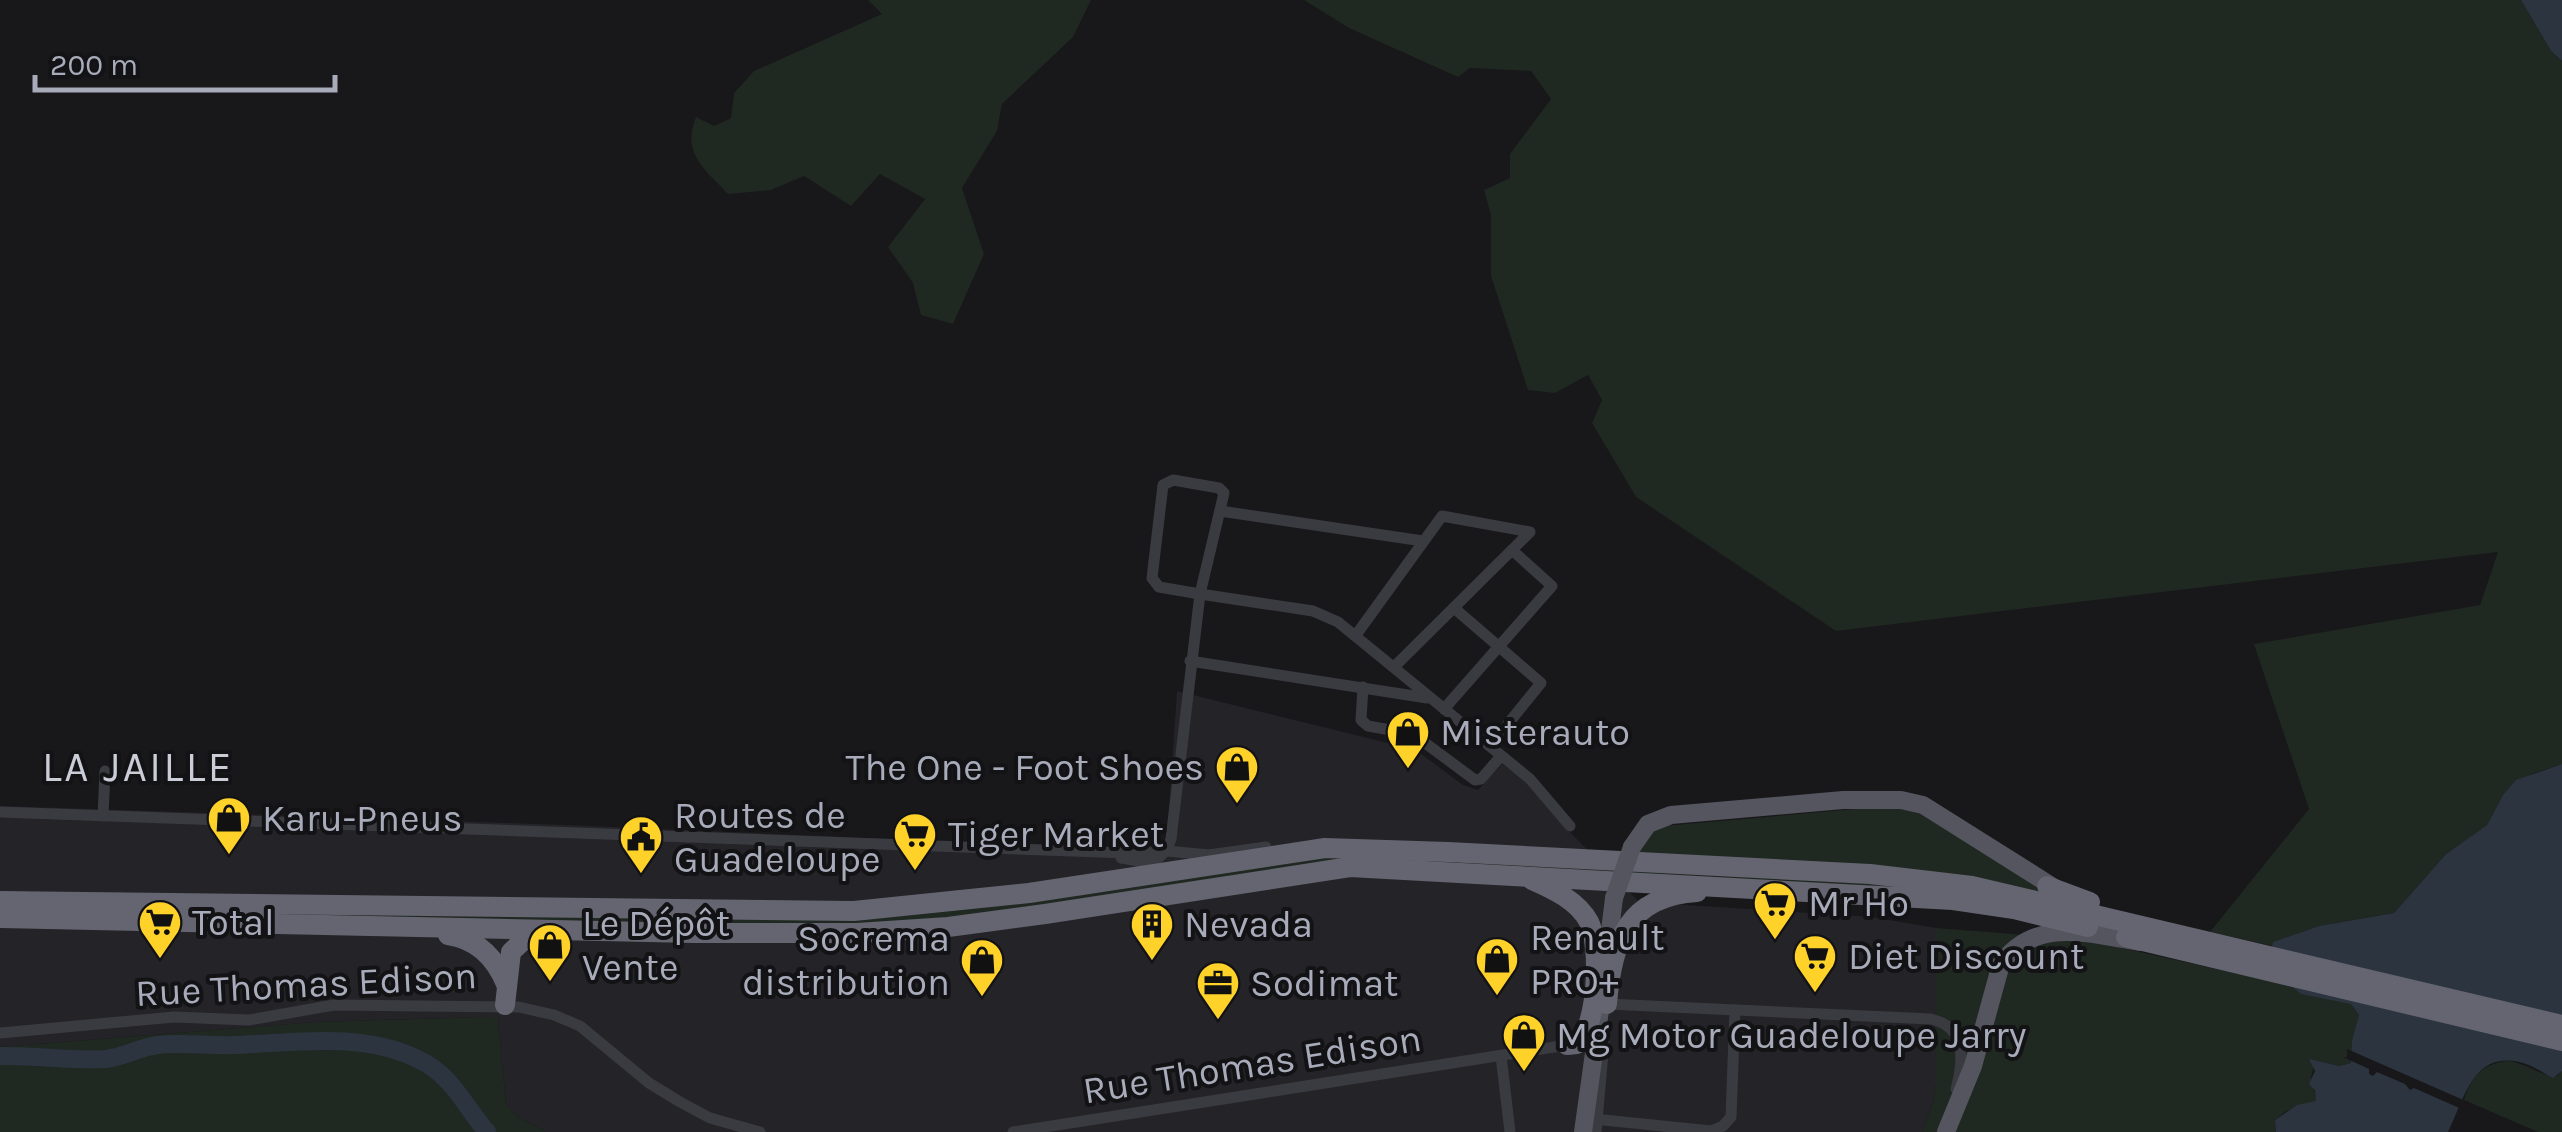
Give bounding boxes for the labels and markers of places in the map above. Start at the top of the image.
shop icon: Misterauto [1385,709,1431,770]
place label: Misterauto [1440,710,1630,755]
shop icon: The One - Foot Shoes [1214,744,1260,805]
place label: The One - Foot Shoes [845,745,1204,790]
place label: Routes de Guadeloupe [674,793,881,882]
shop icon: Karu-Pneus [206,795,252,856]
place label: Karu-Pneus [262,796,462,841]
supermarket icon: Tiger Market [892,811,938,872]
place label: Tiger Market [948,812,1164,857]
public building icon: Routes de Guadeloupe [618,814,664,875]
supermarket icon: Mr Ho [1752,880,1798,941]
place label: Mr Ho [1808,881,1909,926]
supermarket icon: Total [137,899,183,960]
place label: Total [192,900,275,945]
place label: Le Dépôt Vente [582,901,730,990]
building icon: Nevada [1129,901,1175,962]
place label: Nevada [1184,902,1313,947]
place label: Renault PRO+ [1530,915,1665,1004]
place label: Socrema distribution [742,916,950,1005]
shop icon: Le Dépôt Vente [527,922,573,983]
supermarket icon: Diet Discount [1792,933,1838,994]
place label: Diet Discount [1848,934,2084,979]
shop icon: Renault PRO+ [1474,936,1520,997]
shop icon: Socrema distribution [959,937,1005,998]
office icon: Sodimat [1195,960,1241,1021]
place label: Sodimat [1250,961,1398,1006]
shop icon: Mg Motor Guadeloupe Jarry [1501,1012,1547,1073]
place label: Mg Motor Guadeloupe Jarry [1556,1013,2027,1058]

